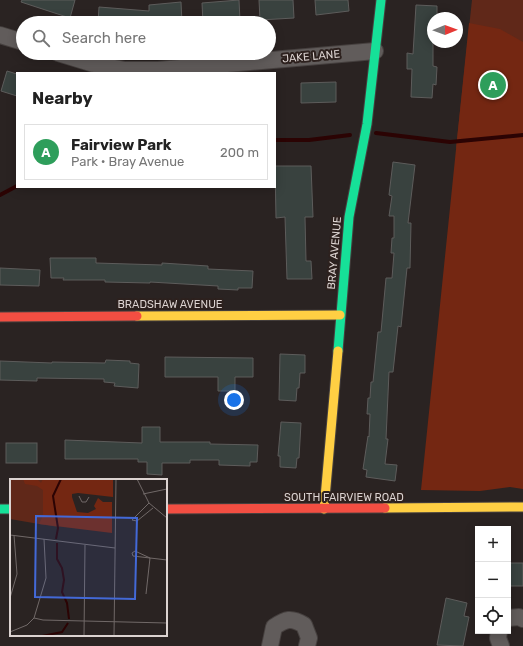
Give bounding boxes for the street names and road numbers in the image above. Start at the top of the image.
street label: JAKE LANE [282,47,341,66]
street label: BRAY AVENUE [325,216,344,290]
street label: BRADSHAW AVENUE [117,298,223,311]
street label: SOUTH FAIRVIEW ROAD [284,491,404,504]

